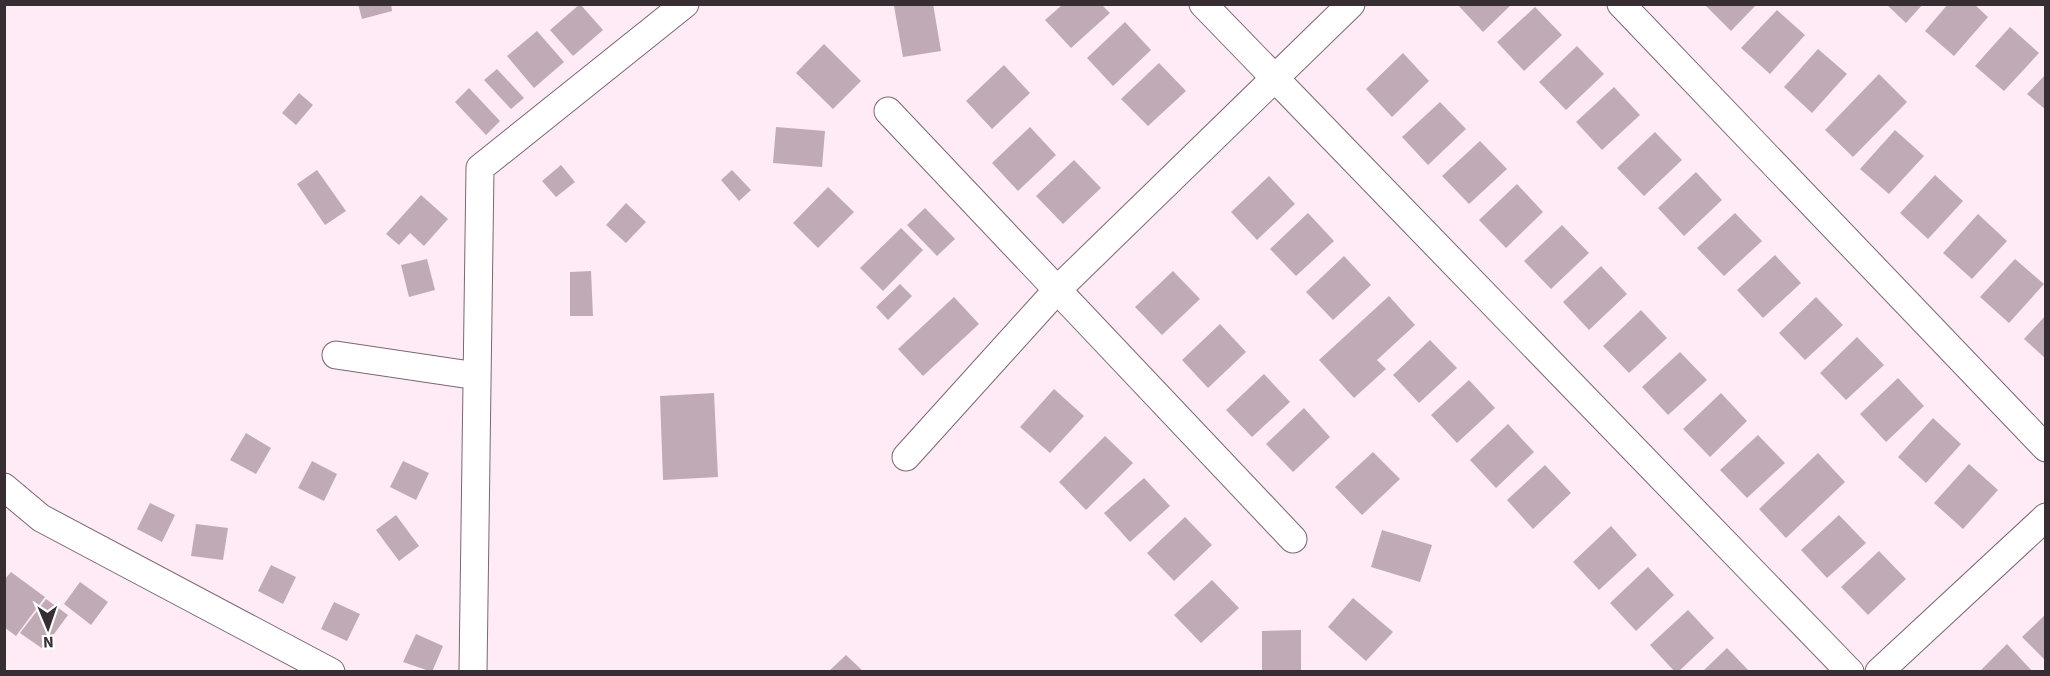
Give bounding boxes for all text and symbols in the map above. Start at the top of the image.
north arrow [18,598,78,658]
text: N [43,631,54,653]

